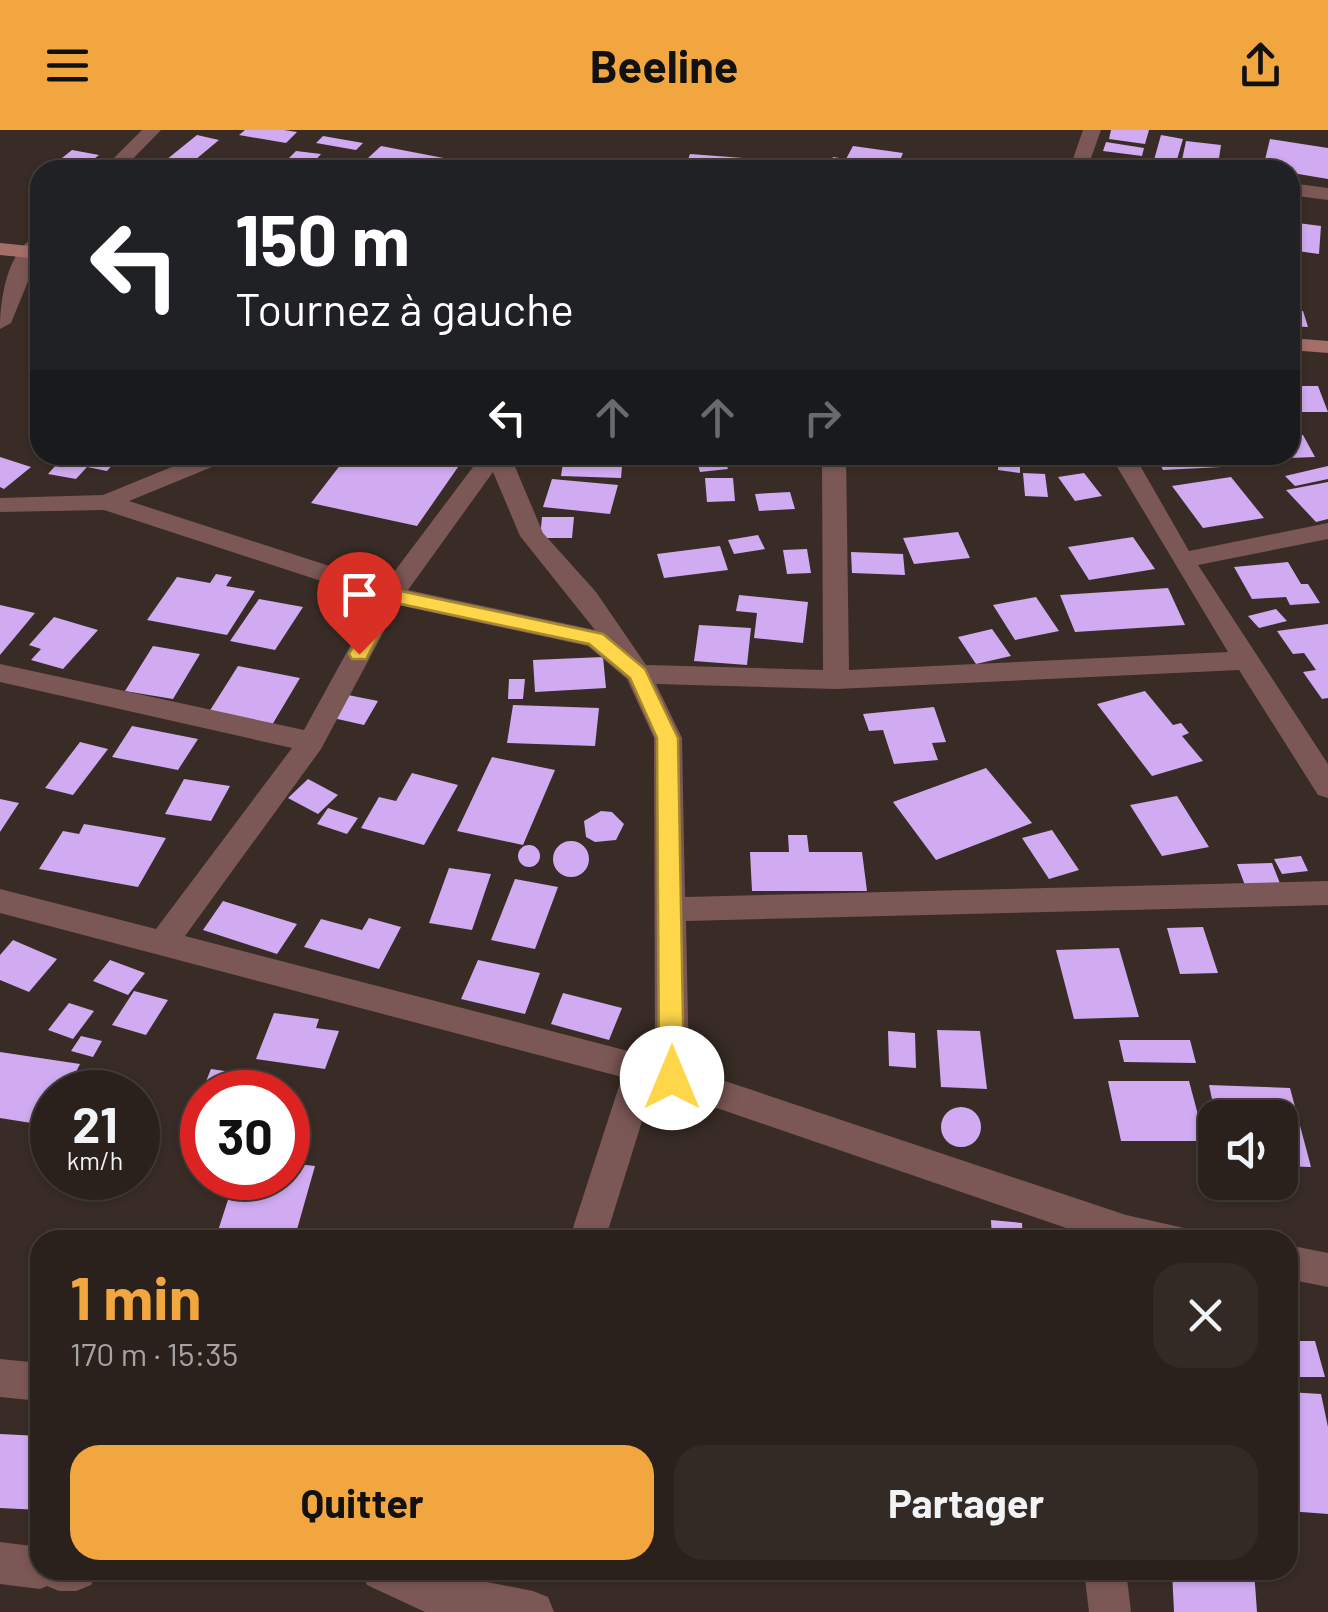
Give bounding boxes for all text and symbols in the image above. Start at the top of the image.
icon: menu [40,38,95,93]
text: Beeline [590,38,738,92]
icon: share [1233,38,1288,93]
text: 150 m [235,196,410,280]
icon: left [70,200,200,330]
text: Tournez à gauche [235,281,574,335]
icon: left [480,390,535,445]
icon: ahead [585,390,640,445]
icon: ahead [690,390,745,445]
icon: right [795,390,850,445]
pin [317,552,402,655]
icon: arrive [332,567,387,622]
position arrow [620,1026,724,1130]
speed limit sign: 30 [180,1070,310,1200]
text: 21 [72,1093,118,1153]
map controls [1198,1100,1298,1200]
button: sound [1198,1100,1298,1200]
text: km/h [67,1145,123,1175]
text: 1 min [70,1260,201,1332]
button: close [1153,1263,1258,1368]
text: 170 m · 15:35 [70,1334,238,1372]
button: Quitter [70,1445,654,1560]
button: Partager [674,1445,1258,1560]

